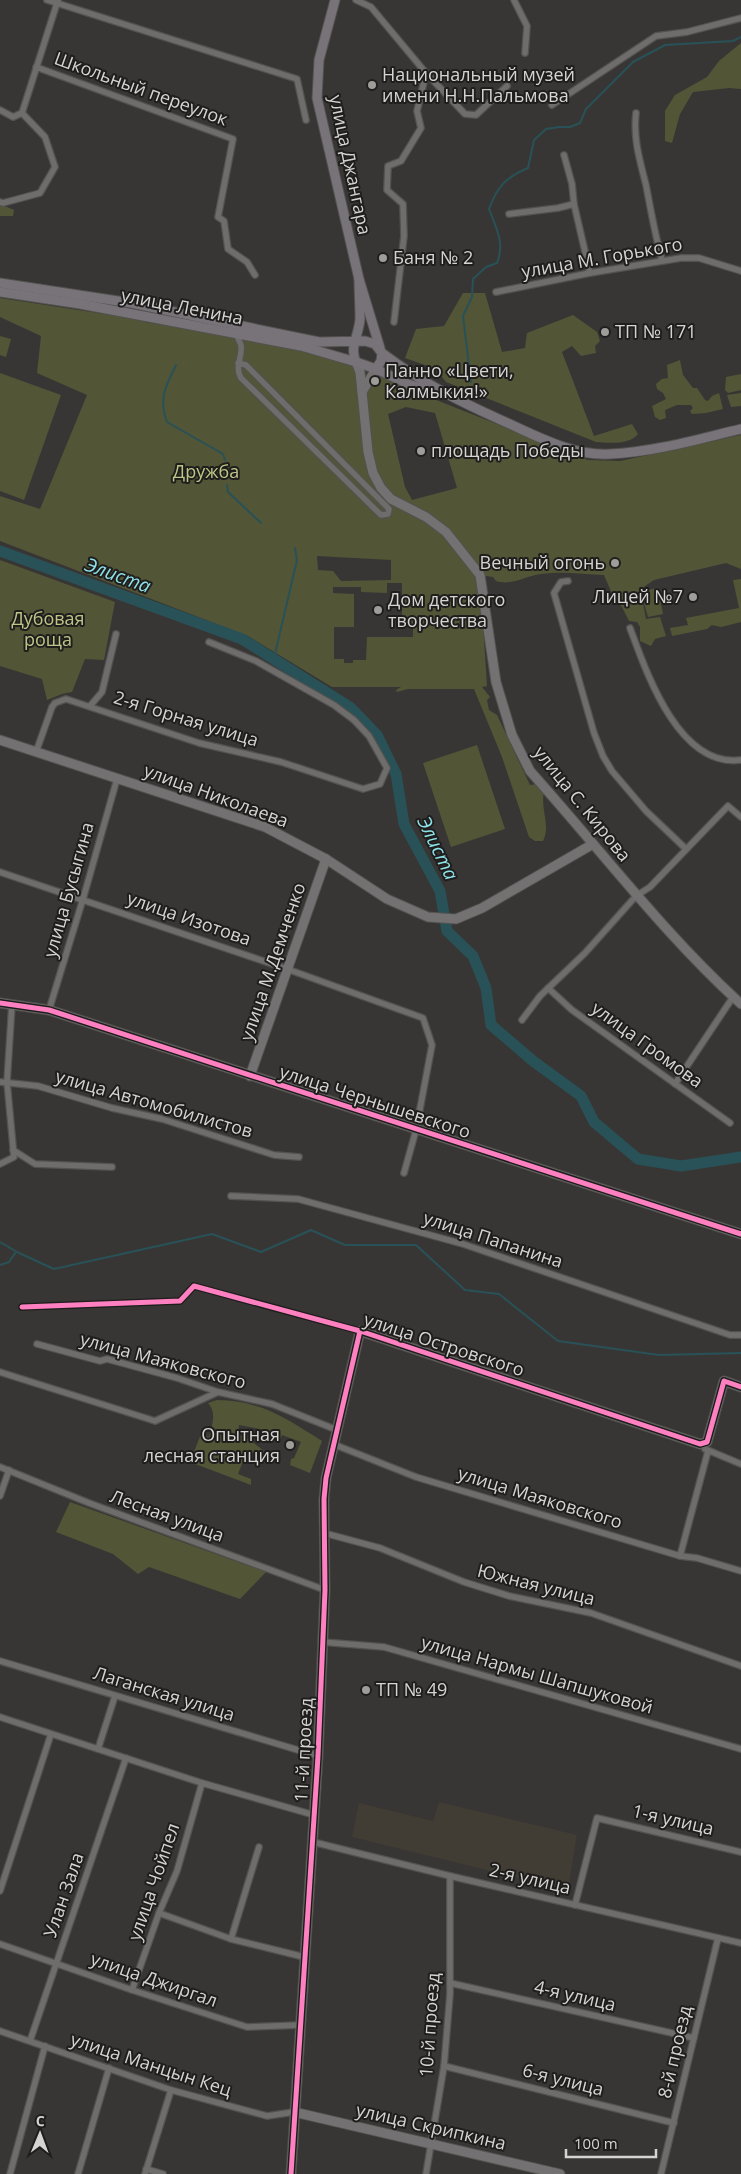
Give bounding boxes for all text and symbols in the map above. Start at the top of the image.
street label: Школьный переулок [51,46,232,131]
place label: Национальный музей имени Н.Н.Пальмова [382,62,575,107]
marker: Национальный музей имени Н.Н.Пальмова [366,79,378,91]
street label: улица Джангара [324,93,378,237]
street label: улица М. Горького [520,231,684,283]
place label: Баня № 2 [393,245,473,269]
marker: Баня № 2 [377,252,389,264]
street label: улица Ленина [119,282,245,330]
place label: ТП № 171 [615,319,697,343]
marker: ТП № 171 [599,326,611,338]
place label: Панно «Цвети, Калмыкия!» [385,358,514,403]
marker: Панно «Цвети, Калмыкия!» [369,375,381,387]
place label: площадь Победы [431,438,584,462]
marker: площадь Победы [415,445,427,457]
park label: Дружба [173,459,239,483]
place label: Вечный огонь [480,550,605,574]
water label: Элиста [81,551,155,599]
marker: Вечный огонь [609,557,621,569]
place label: Лицей №7 [593,584,683,608]
place label: Дом детского творчества [388,587,505,632]
marker: Лицей №7 [687,591,699,603]
marker: Дом детского творчества [372,604,384,616]
park label: Дубовая роща [11,606,85,651]
street label: 2-я Горная улица [111,685,262,751]
street label: улица С. Кирова [529,741,637,866]
street label: улица Николаева [141,758,292,832]
water label: Элиста [411,812,465,885]
street label: улица Бусыгина [37,819,99,960]
street label: улица М.Демченко [234,879,310,1044]
street label: улица Изотова [124,886,254,950]
street label: улица Громова [587,996,708,1093]
street label: улица Чернышевского [277,1059,474,1143]
street label: улица Автомобилистов [53,1063,256,1143]
street label: улица Папанина [421,1205,566,1273]
street label: улица Островского [361,1307,528,1381]
street label: улица Маяковского [78,1326,249,1394]
place label: Опытная лесная станция [144,1422,280,1467]
marker: Опытная лесная станция [284,1439,296,1451]
street label: улица Маяковского [455,1461,625,1533]
street label: Лесная улица [107,1483,228,1547]
street label: Южная улица [475,1558,597,1610]
street label: улица Нармы Шапшуковой [419,1629,656,1719]
street label: Лаганская улица [91,1660,238,1726]
place label: ТП № 49 [376,1677,447,1701]
marker: ТП № 49 [360,1684,372,1696]
street label: 11-й проезд [288,1697,318,1803]
street label: 1-я улица [630,1798,716,1840]
street label: улица Чойпел [122,1820,184,1944]
street label: Улан Зала [37,1849,89,1940]
street label: 2-я улица [487,1857,573,1899]
street label: улица Джиргал [88,1946,221,2012]
street label: 10-й проезд [413,1972,445,2078]
street label: 4-я улица [532,1974,618,2016]
street label: 8-й проезд [652,2003,696,2100]
street label: улица Манцын Кец [68,2027,235,2101]
street label: 6-я улица [520,2057,606,2101]
street label: улица Скрипкина [354,2097,509,2155]
north arrow [15,2109,65,2159]
text: С [36,2111,45,2130]
scale bar [566,2126,656,2158]
text: 100 m [574,2133,618,2153]

